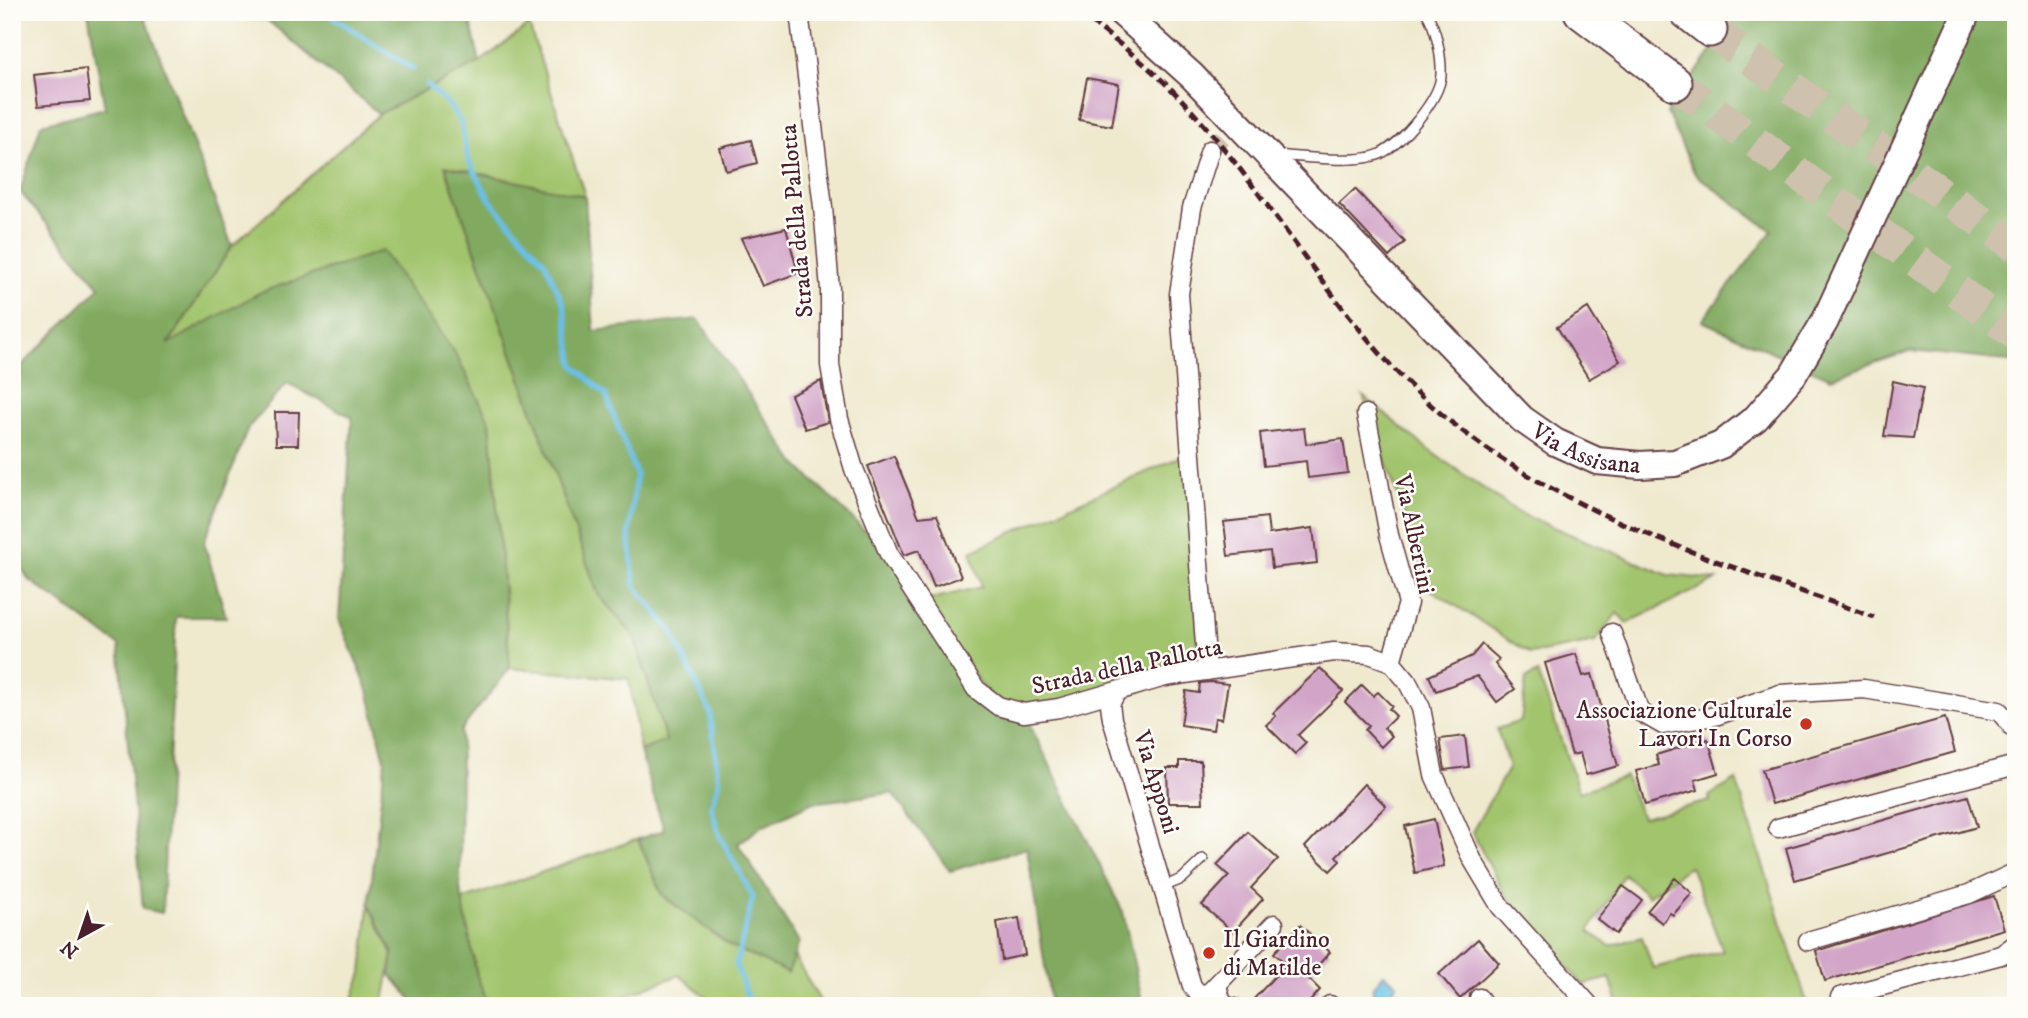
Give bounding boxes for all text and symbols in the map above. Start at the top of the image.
street label: Strada della Pallotta [774,122,820,319]
street label: Via Assisana [1524,415,1643,481]
street label: Via Albertini [1386,471,1441,597]
street label: Strada della Pallotta [1029,632,1226,702]
place label: Associazione Culturale Lavori In Corso [1576,696,1792,754]
marker: Associazione Culturale Lavori In Corso [1798,716,1814,732]
street label: Via Apponi [1126,726,1186,838]
north arrow [46,902,116,972]
place label: Il Giardino di Matilde [1223,925,1330,983]
text: N [56,935,83,963]
marker: Il Giardino di Matilde [1201,945,1217,961]

